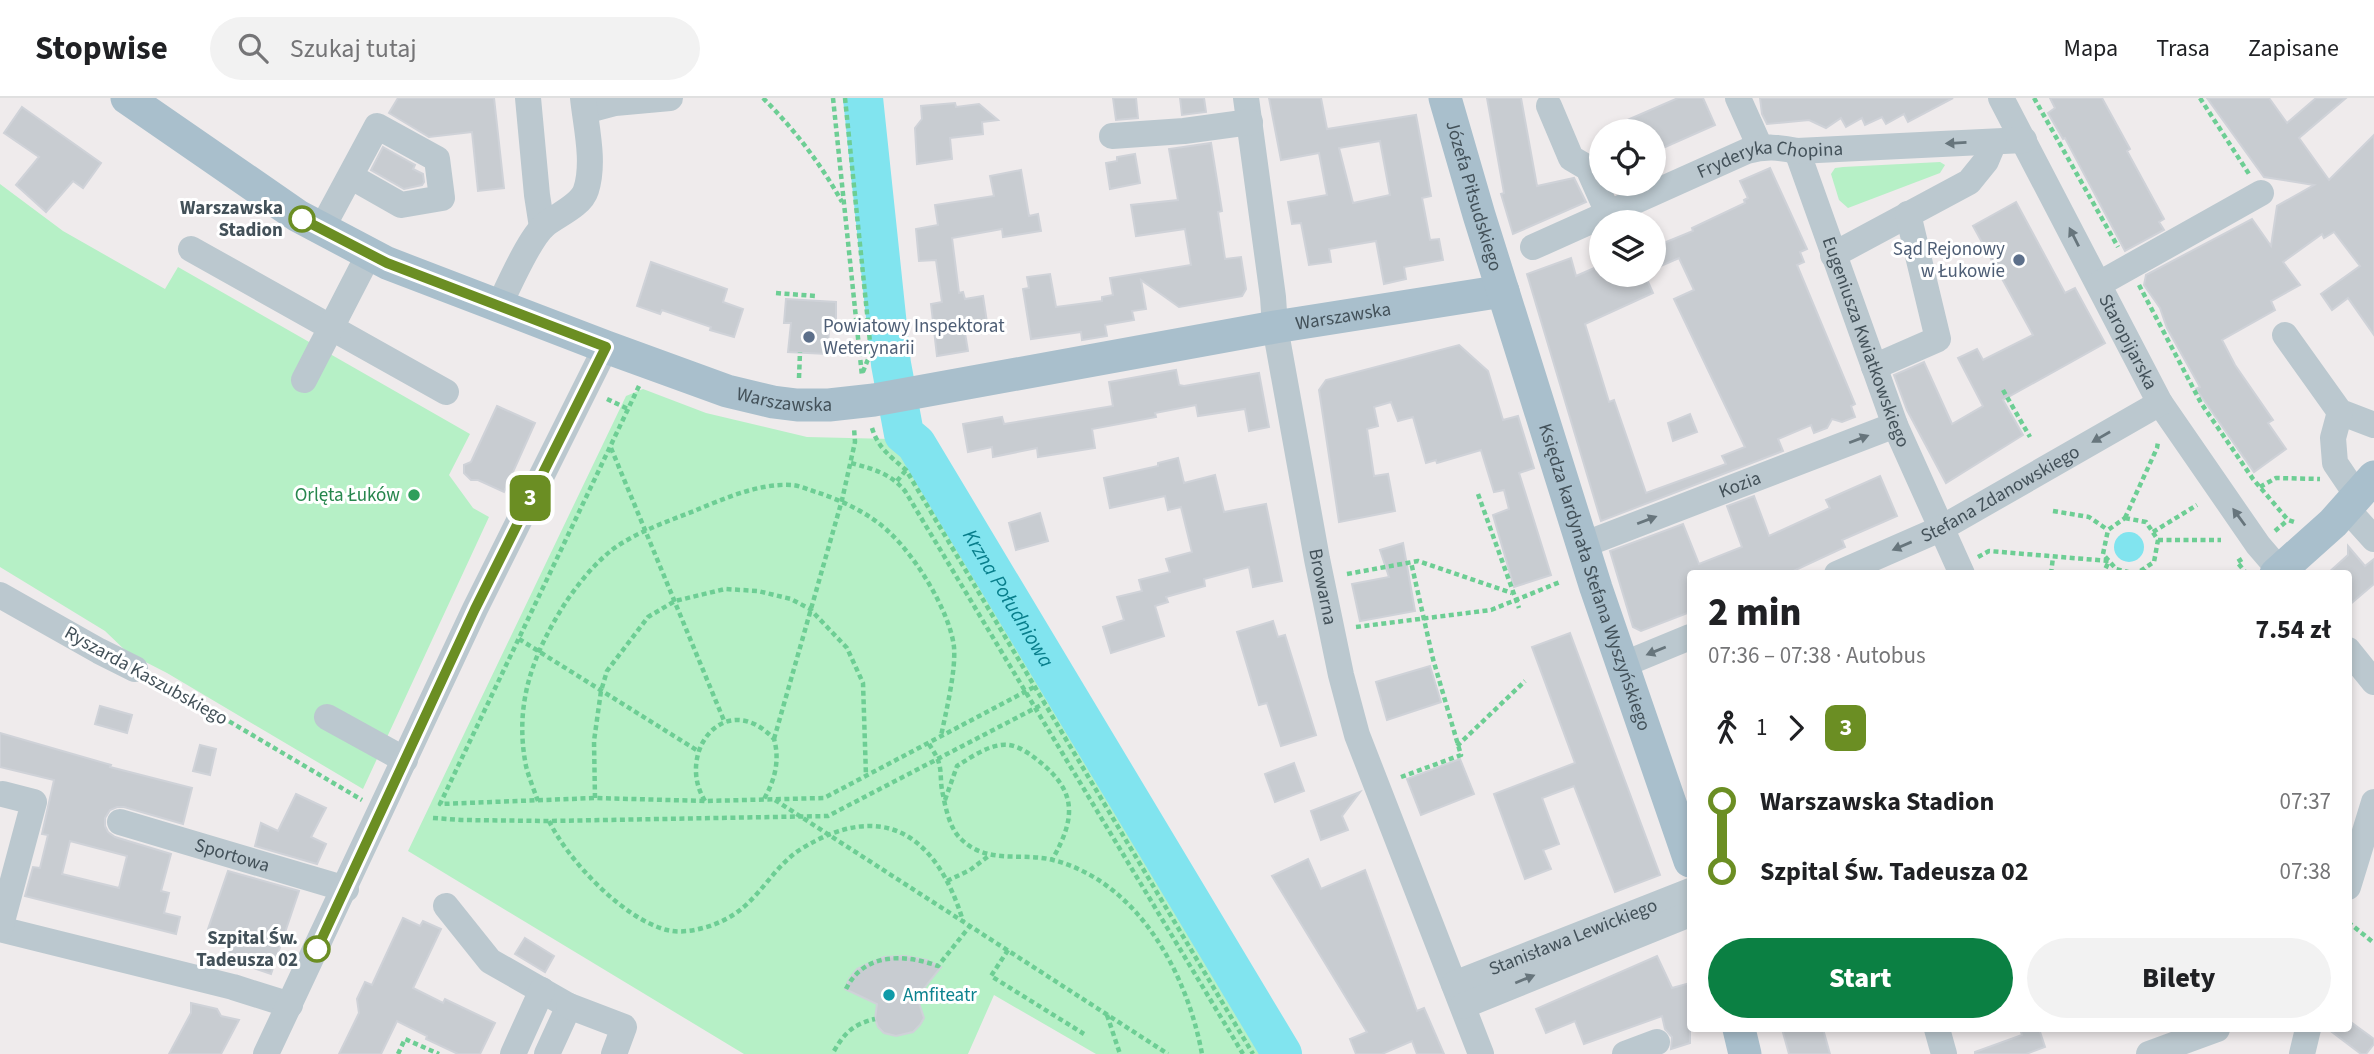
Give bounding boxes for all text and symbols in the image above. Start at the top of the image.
search box [210,17,700,80]
text: Stopwise [35,25,168,72]
icon: search [234,29,272,67]
text: Szukaj tutaj [290,30,417,67]
text: Mapa [2064,31,2118,66]
text: Trasa [2156,31,2210,66]
text: Zapisane [2248,31,2339,66]
street label: Józefa Piłsudskiego [1439,117,1509,275]
map controls [1589,119,1666,287]
button: locate [1589,119,1666,196]
street label: Fryderyka Chopina [1693,134,1844,185]
one-way arrow [1945,138,1967,149]
place label: Warszawska Stadion [180,195,283,244]
marker: Warszawska Stadion [289,206,315,232]
button: layers [1589,210,1666,287]
one-way arrow [2069,226,2081,246]
street label: Eugeniusza Kwiatkowskiego [1815,233,1917,452]
place label: Sąd Rejonowy w Łukowie [1893,236,2005,285]
marker: Sąd Rejonowy w Łukowie [2011,252,2027,268]
street label: Staropijarska [2092,289,2164,395]
street label: Warszawska [1293,295,1393,337]
place label: Powiatowy Inspektorat Weterynarii [823,313,1005,362]
marker: Powiatowy Inspektorat Weterynarii [801,329,817,345]
street label: Warszawska [734,380,832,419]
street label: Księdza kardynała Stefana Wyszyńskiego [1532,420,1658,735]
one-way arrow [2091,431,2111,443]
one-way arrow [1849,433,1870,444]
street label: Stefana Zdanowskiego [1916,438,2085,549]
street label: Kozia [1715,464,1765,505]
line badge: 3 [507,475,553,521]
text: 3 [524,480,536,515]
place label: Orlęta Łuków [295,482,400,509]
marker: Orlęta Łuków [406,487,422,503]
one-way arrow [2232,507,2246,526]
one-way arrow [1636,515,1657,526]
water label: Krzna Południowa [955,523,1062,673]
one-way arrow [1891,541,1912,552]
street label: Browarna [1302,546,1344,627]
text: 2 min [1708,586,1801,640]
text: 7.54 zł [2256,611,2331,648]
street label: Ryszarda Kaszubskiego [59,620,233,732]
text: 07:36 – 07:38 · Autobus [1708,639,1926,672]
one-way arrow [1646,646,1667,657]
icon: walk [1708,709,1746,747]
icon: forward [1777,709,1815,747]
text: 3 [1839,710,1852,745]
text: 1 [1756,711,1767,744]
text: Warszawska Stadion [1760,783,1994,820]
text: 07:37 [2280,785,2331,818]
street label: Sportowa [191,831,273,879]
text: Szpital Św. Tadeusza 02 [1760,853,2028,890]
text: 07:38 [2280,855,2331,888]
street label: Stanisława Lewickiego [1485,892,1661,982]
place label: Szpital Św. Tadeusza 02 [196,925,298,974]
marker: Szpital Św. Tadeusza 02 [304,936,330,962]
button: Start [1708,938,2013,1018]
button: Bilety [2027,938,2331,1018]
one-way arrow [1515,973,1536,984]
place label: Amfiteatr [903,982,977,1009]
marker: Amfiteatr [881,987,897,1003]

